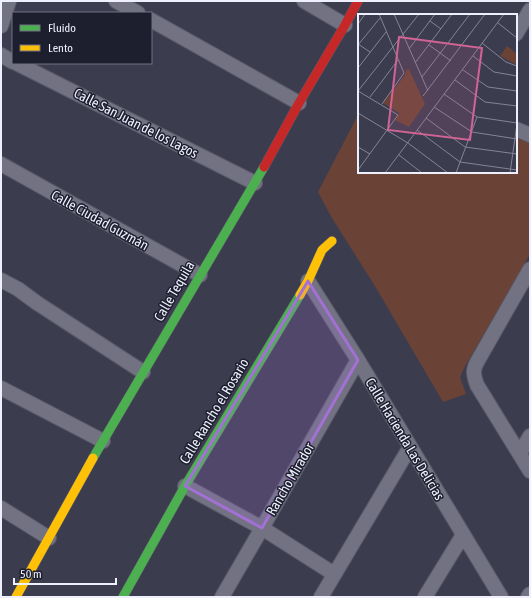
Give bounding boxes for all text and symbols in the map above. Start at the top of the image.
legend [12,12,152,64]
inset map [358,14,517,173]
text: Fluido [48,21,76,35]
text: Lento [48,41,73,55]
street label: Calle San Juan de los Lagos [71,85,201,161]
street label: Calle Ciudad Guzmán [48,187,152,253]
street label: Calle Tequila [150,258,198,324]
street label: Calle Rancho el Rosario [176,355,252,467]
street label: Calle Hacienda Las Delicias [362,375,448,503]
street label: Rancho Mirador [263,439,318,518]
scale bar [14,560,116,586]
text: 50 m [20,567,42,581]

